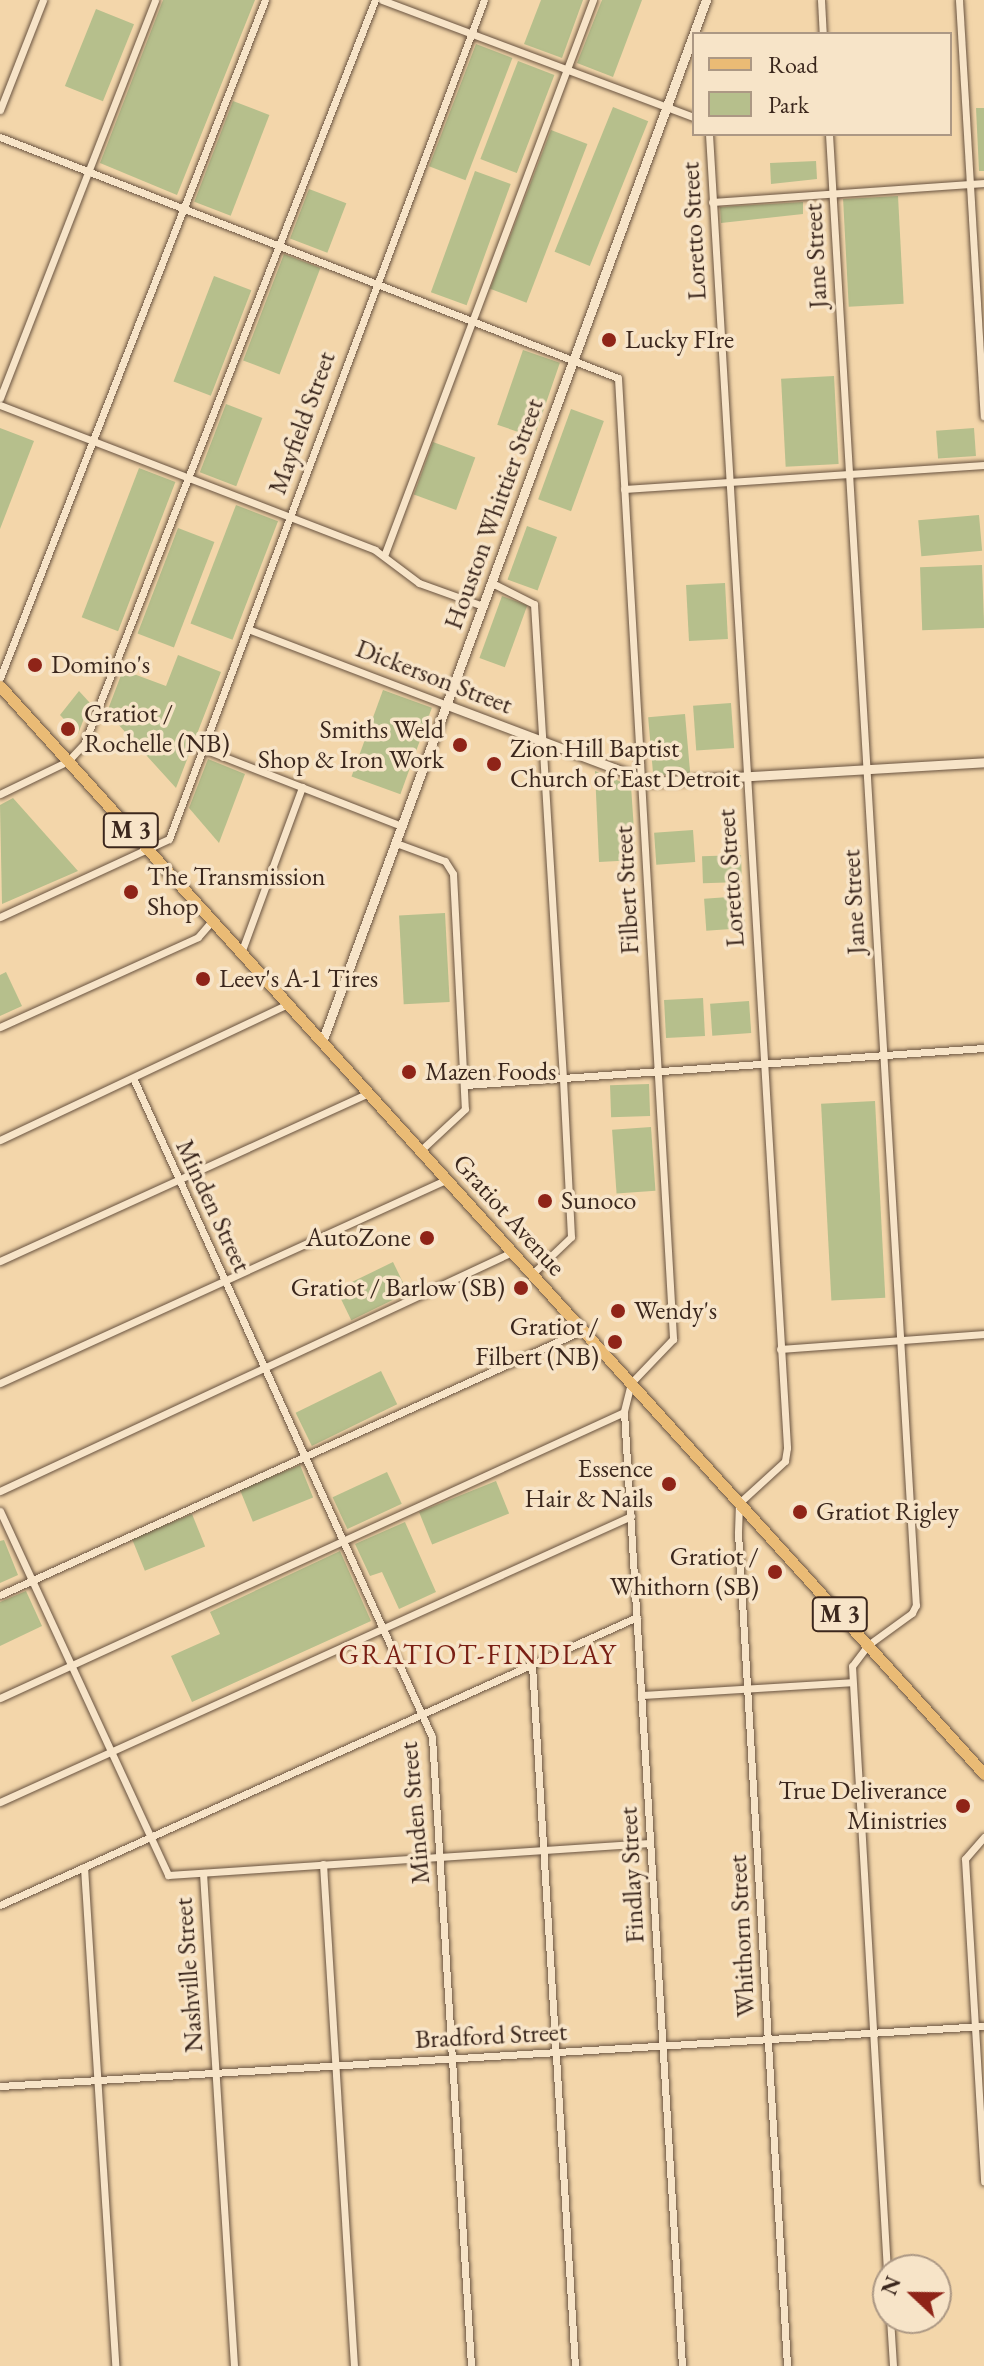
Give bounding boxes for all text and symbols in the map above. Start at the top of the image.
legend [692,32,952,136]
text: Road [768,49,818,80]
text: Park [768,89,809,120]
street label: Loretto Street [675,161,713,301]
street label: Jane Street [798,203,834,309]
place label: Lucky FIre [625,324,734,356]
marker: Lucky FIre [600,331,618,349]
street label: Mayfield Street [262,347,342,499]
street label: Houston Whittier Street [438,394,550,634]
street label: Dickerson Street [351,633,517,721]
place label: Domino's [51,649,150,681]
marker: Domino's [26,656,44,674]
place label: Gratiot / Rochelle (NB) [84,698,230,760]
place label: Smiths Weld Shop & Iron Work [258,714,444,776]
marker: Gratiot / Rochelle (NB) [59,720,77,738]
place label: Zion Hill Baptist Church of East Detroit [510,733,740,794]
marker: Smiths Weld Shop & Iron Work [451,736,469,754]
marker: Zion Hill Baptist Church of East Detroit [485,755,503,773]
street label: Loretto Street [711,808,751,948]
road number: M 3 [101,810,161,850]
street label: Filbert Street [608,825,646,955]
street label: Jane Street [836,849,872,955]
place label: The Transmission Shop [147,861,326,922]
marker: The Transmission Shop [122,883,140,901]
place label: Leev's A-1 Tires [219,963,378,995]
marker: Leev's A-1 Tires [194,970,212,988]
place label: Mazen Foods [425,1056,556,1088]
marker: Mazen Foods [400,1063,418,1081]
street label: Minden Street [169,1135,257,1277]
street label: Gratiot Avenue [446,1148,572,1282]
place label: Sunoco [561,1185,636,1217]
marker: Sunoco [536,1192,554,1210]
place label: AutoZone [306,1222,411,1254]
marker: AutoZone [418,1229,436,1247]
place label: Gratiot / Barlow (SB) [291,1272,505,1304]
marker: Gratiot / Barlow (SB) [512,1279,530,1297]
place label: Wendy's [634,1295,717,1327]
marker: Wendy's [609,1302,627,1320]
place label: Gratiot / Filbert (NB) [475,1311,599,1372]
marker: Gratiot / Filbert (NB) [606,1333,624,1351]
place label: Essence Hair & Nails [524,1453,653,1514]
marker: Essence Hair & Nails [660,1475,678,1493]
place label: Gratiot Rigley [816,1496,959,1528]
marker: Gratiot Rigley [791,1503,809,1521]
place label: Gratiot / Whithorn (SB) [610,1541,759,1602]
marker: Gratiot / Whithorn (SB) [766,1563,784,1581]
road number: M 3 [810,1594,870,1634]
district label: GRATIOT-FINDLAY [338,1637,618,1671]
street label: Minden Street [393,1740,437,1886]
place label: True Deliverance Ministries [778,1775,947,1836]
marker: True Deliverance Ministries [954,1797,972,1815]
street label: Findlay Street [613,1806,651,1944]
street label: Whithorn Street [722,1854,762,2018]
street label: Nashville Street [168,1897,210,2053]
street label: Bradford Street [414,2016,568,2056]
north arrow [872,2254,952,2334]
text: N [874,2272,908,2299]

